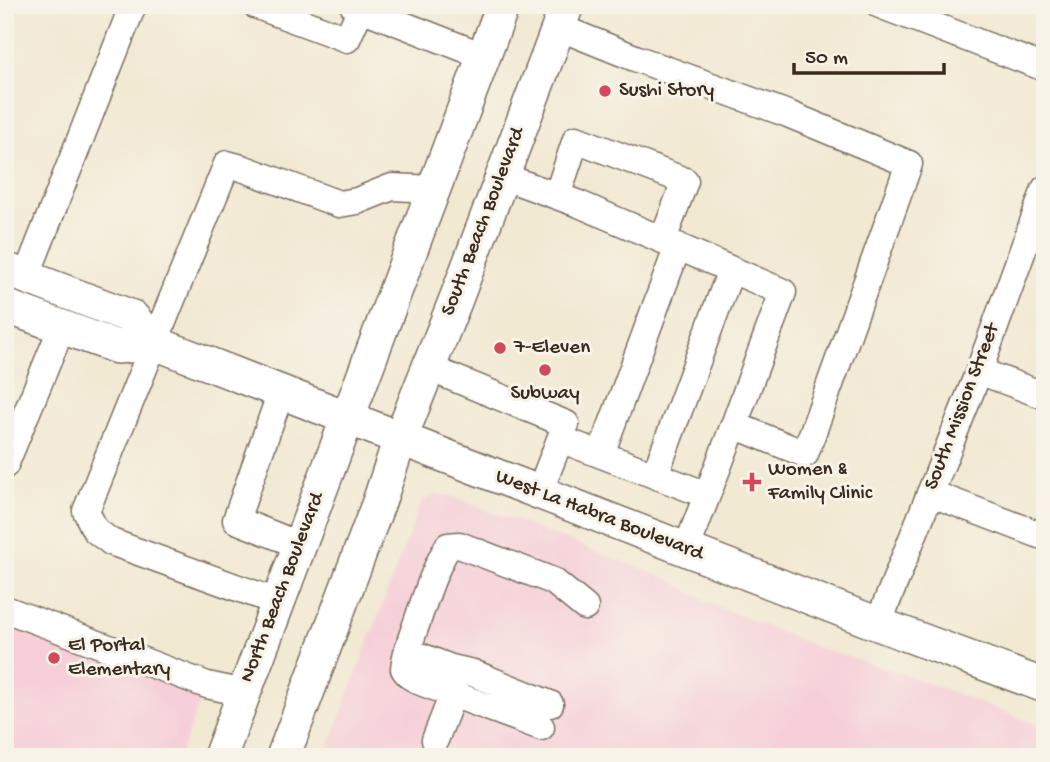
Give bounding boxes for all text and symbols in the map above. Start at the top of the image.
scale bar [794,32,945,76]
text: 50 m [805,47,848,72]
place label: Sushi Story [619,79,714,104]
marker: Sushi Story [597,83,613,99]
street label: South Beach Boulevard [437,123,532,320]
street label: South Mission Street [920,318,1007,494]
place label: 7-Eleven [513,336,590,361]
marker: 7-Eleven [492,340,508,356]
marker: Subway [537,362,553,378]
place label: Subway [511,382,579,407]
place label: Women & Family Clinic [767,458,873,507]
street label: West La Habra Boulevard [491,465,708,568]
marker: Women & Family Clinic [742,472,762,492]
street label: North Beach Boulevard [235,488,331,686]
place label: El Portal Elementary [68,634,170,683]
marker: El Portal Elementary [46,650,62,666]

